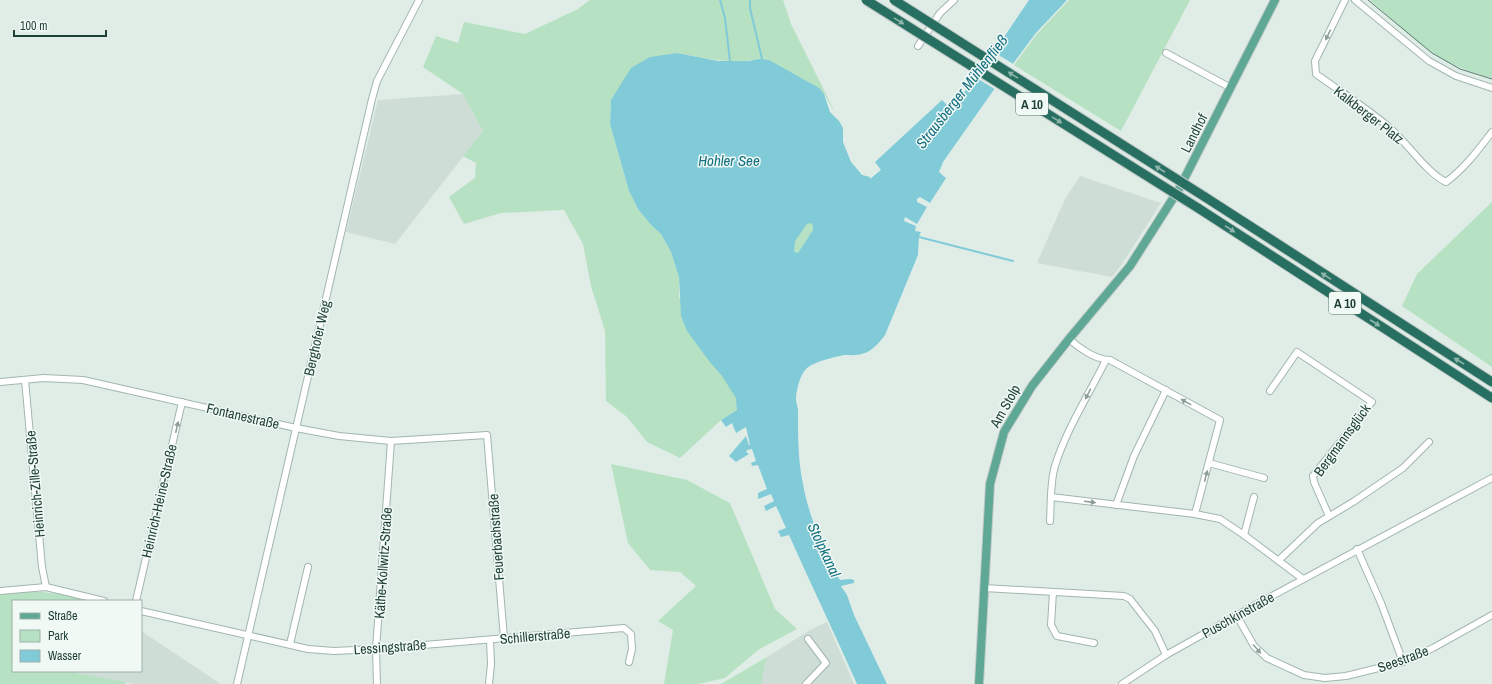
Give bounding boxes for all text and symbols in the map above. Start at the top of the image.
scale bar [14,12,106,38]
one-way arrow [893,17,905,24]
text: 100 m [20,18,47,34]
one-way arrow [1325,29,1331,41]
water label: Strausberger Mühlenfließ [911,30,1013,153]
one-way arrow [1007,72,1019,79]
street label: Kalkberger Platz [1330,82,1408,148]
road number: A 10 [1016,93,1048,115]
street label: Landhof [1177,110,1212,156]
one-way arrow [1051,116,1063,123]
water label: Hohler See [698,150,760,171]
one-way arrow [1155,165,1165,173]
one-way arrow [1225,226,1236,233]
one-way arrow [1321,272,1331,280]
road number: A 10 [1329,292,1361,314]
street label: Berghofer Weg [300,298,335,378]
one-way arrow [1369,319,1381,326]
one-way arrow [1453,358,1465,365]
street label: Am Stolp [985,381,1024,432]
one-way arrow [1085,389,1092,400]
one-way arrow [1180,398,1192,405]
street label: Fontanestraße [205,399,281,433]
street label: Bergmannsglück [1310,400,1375,480]
one-way arrow [174,420,180,433]
street label: Heinrich-Zille-Straße [21,430,49,538]
street label: Heinrich-Heine-Straße [137,442,181,560]
one-way arrow [1203,470,1209,482]
street label: Feuerbachstraße [484,493,508,581]
one-way arrow [1084,498,1096,505]
street label: Käthe-Kollwitz-Straße [370,507,396,619]
water label: Stolpkanal [803,519,846,580]
street label: Puschkinstraße [1199,588,1277,642]
legend [12,600,142,672]
text: Straße [48,608,78,624]
street label: Schillerstraße [499,624,571,648]
text: Park [48,628,68,644]
street label: Lessingstraße [353,635,427,659]
street label: Seestraße [1375,641,1431,677]
one-way arrow [1252,644,1262,654]
text: Wasser [48,648,82,664]

